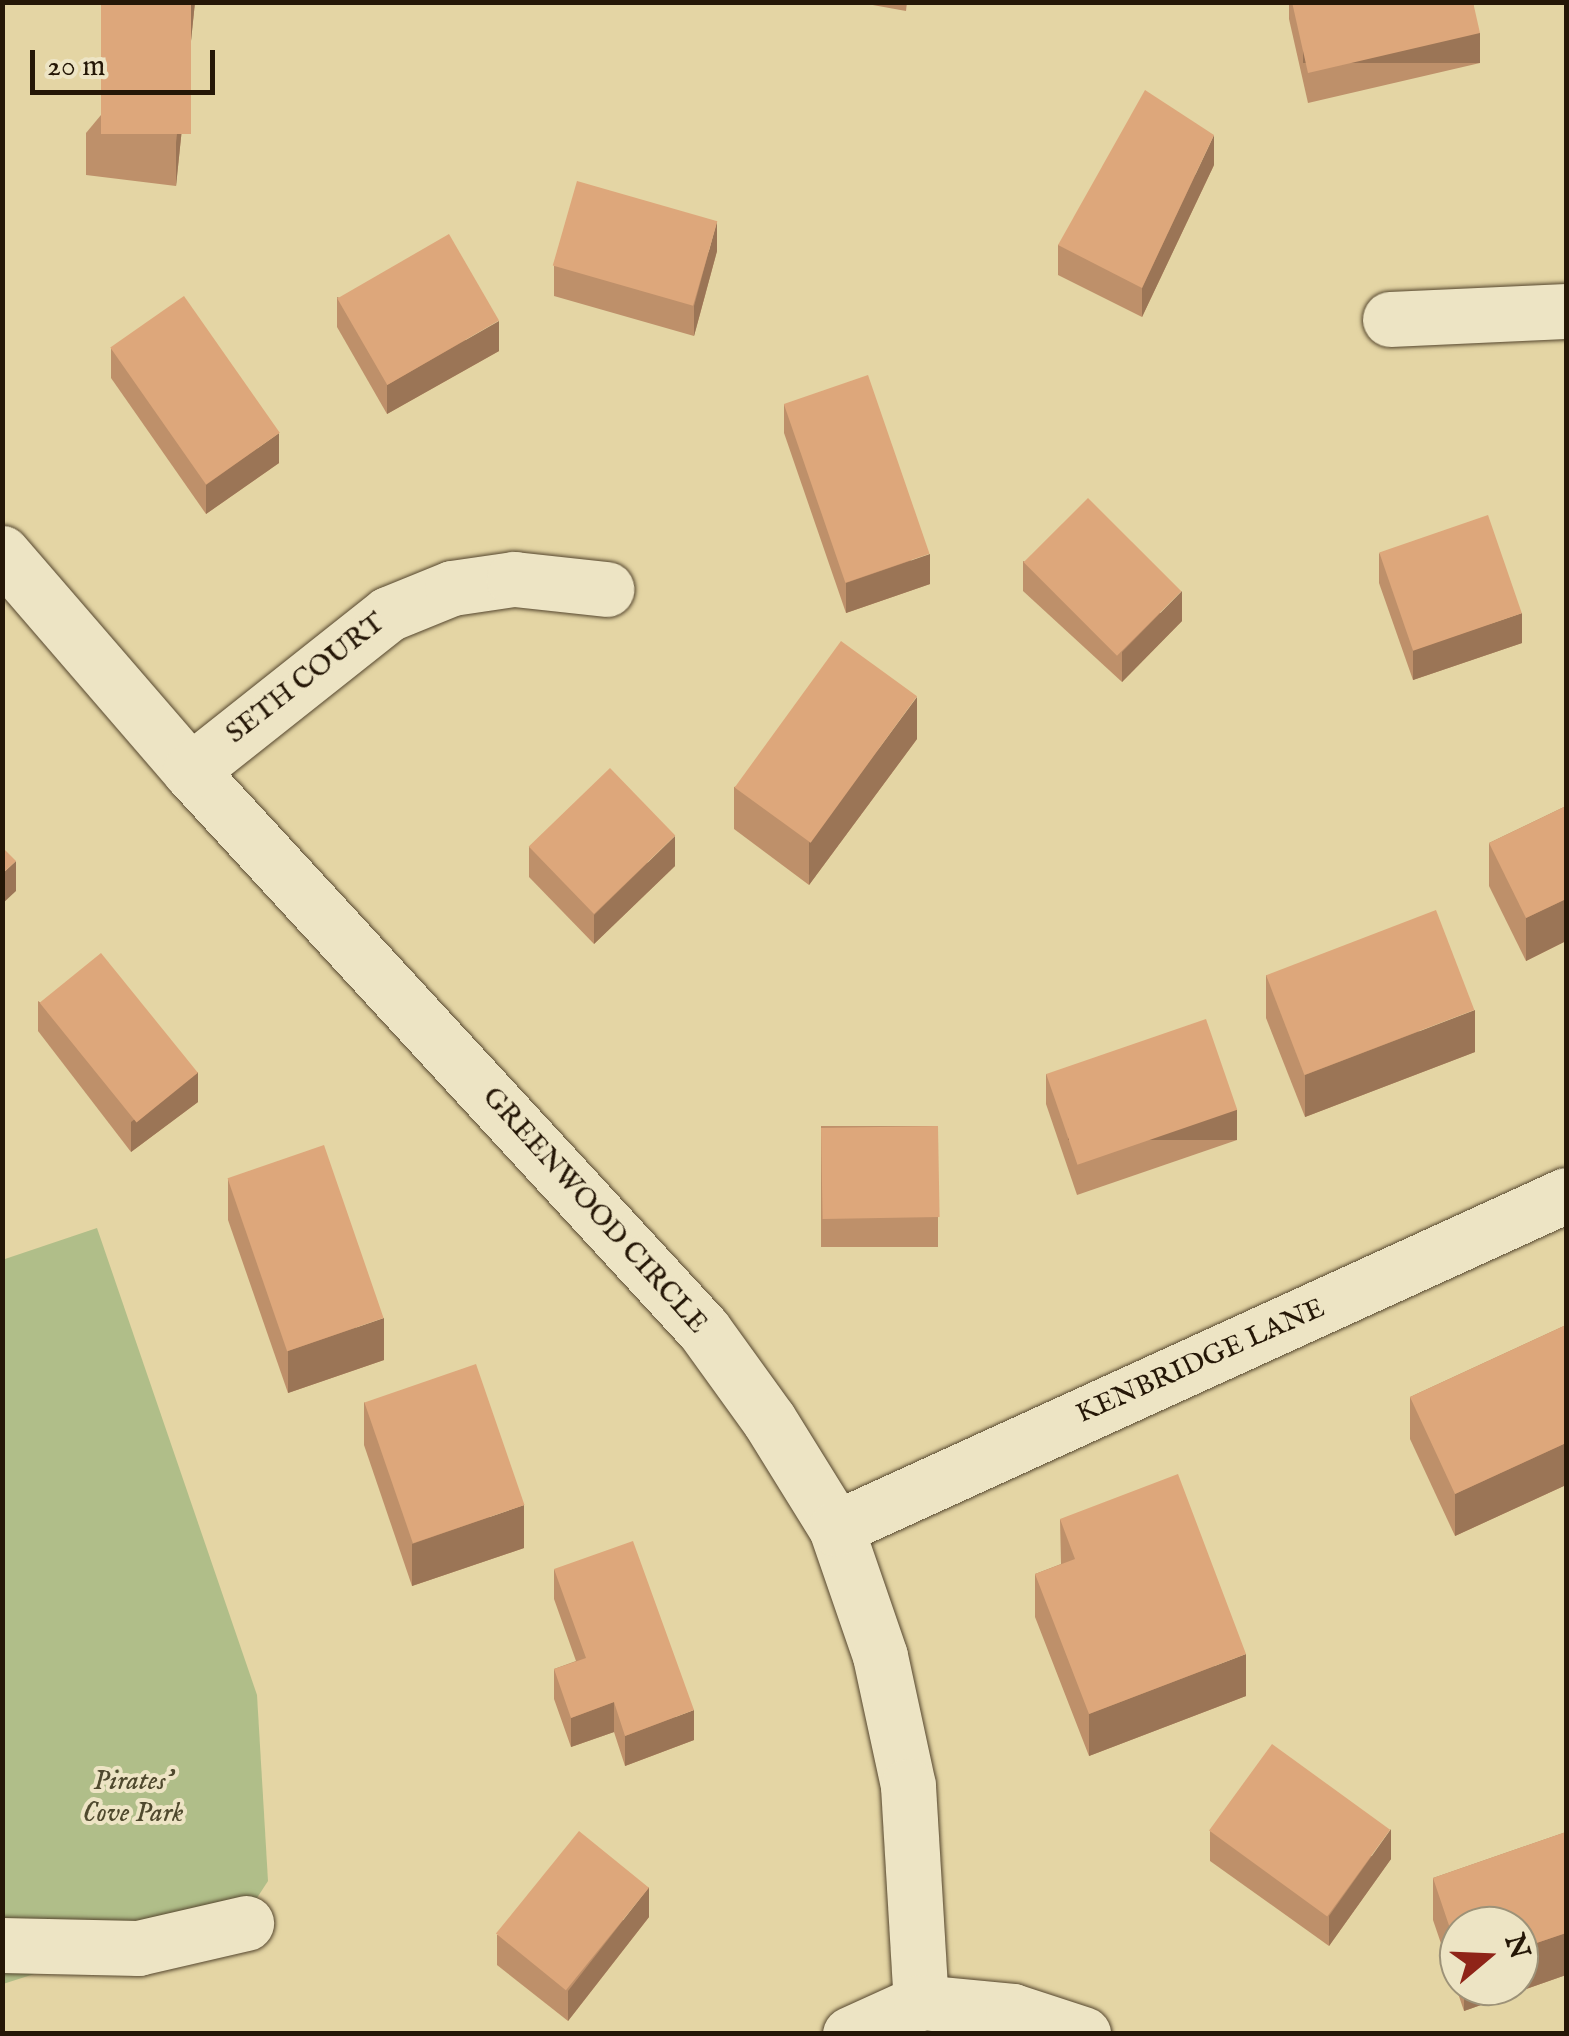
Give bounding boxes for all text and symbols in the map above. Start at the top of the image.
scale bar [35,30,220,92]
text: 20 m [47,48,106,86]
street label: SETH COURT [220,607,392,751]
street label: GREENWOOD CIRCLE [475,1081,713,1341]
street label: KENBRIDGE LANE [1072,1292,1330,1432]
park label: Pirates' Cove Park [83,1765,183,1831]
north arrow [1439,1906,1539,2006]
text: N [1495,1930,1536,1964]

